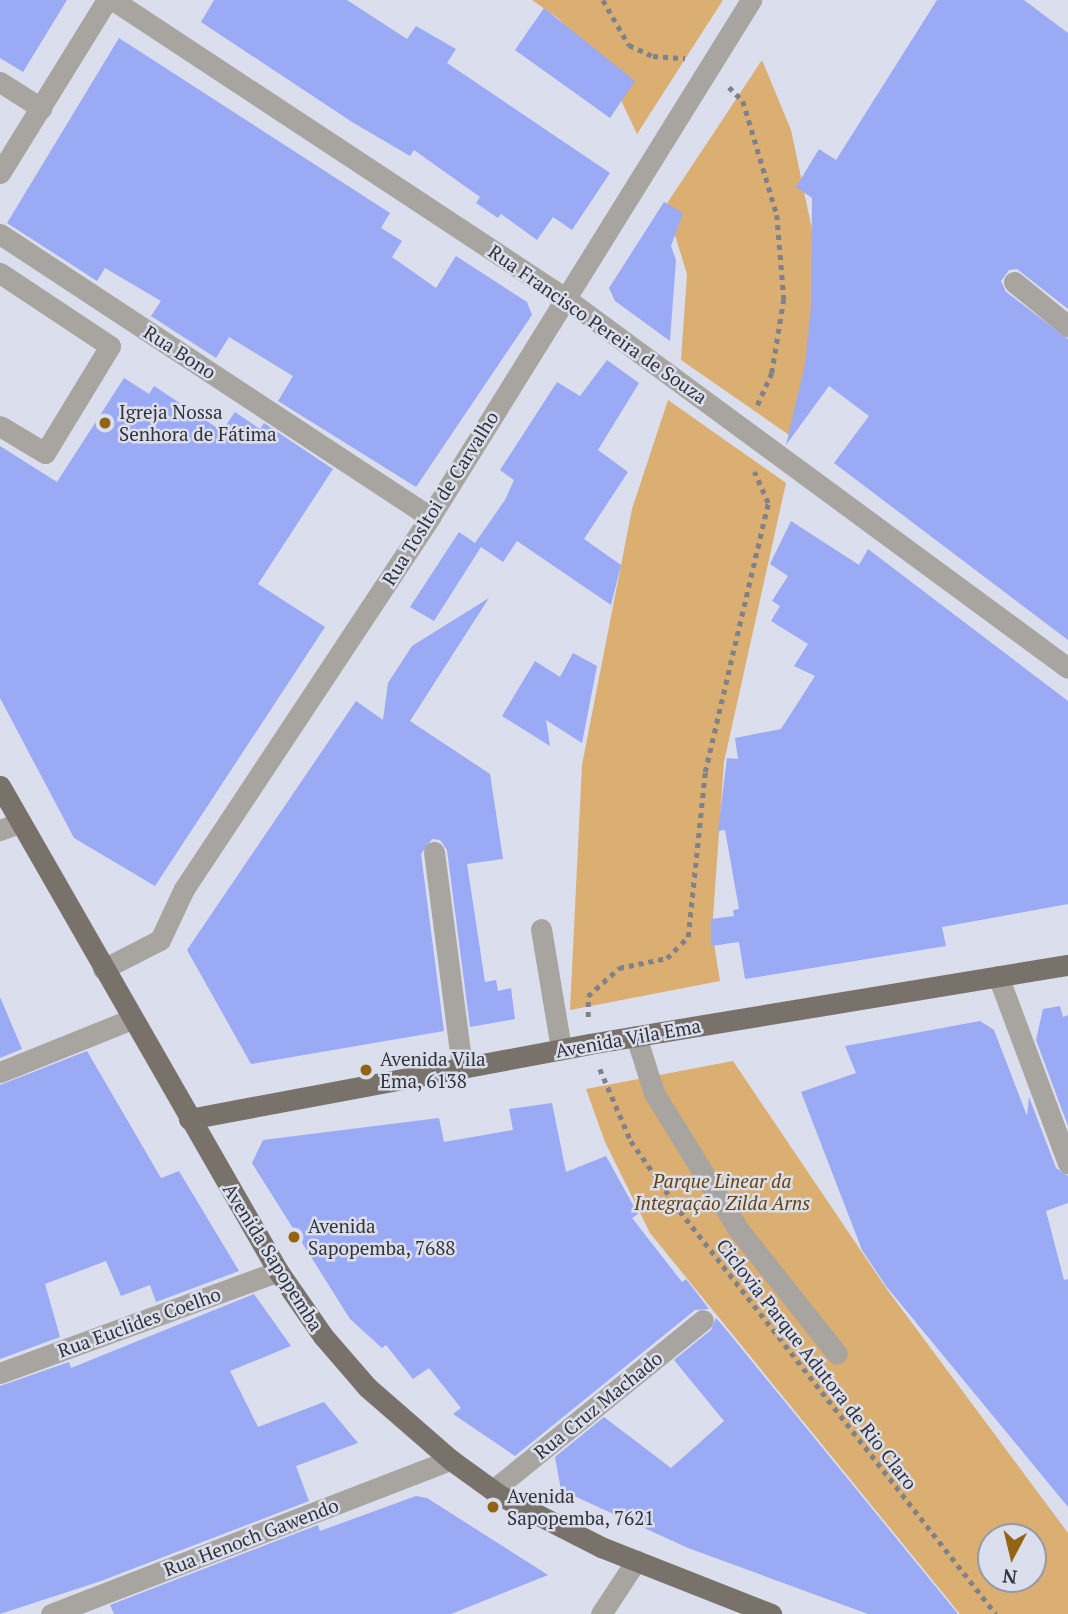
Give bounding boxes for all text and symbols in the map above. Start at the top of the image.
street label: Rua Francisco Pereira de Souza [484,240,712,408]
street label: Rua Bono [140,320,220,384]
place label: Igreja Nossa Senhora de Fátima [119,401,277,445]
street label: Rua Tosltoi de Carvalho [377,407,503,589]
marker: Igreja Nossa Senhora de Fátima [97,415,113,431]
street label: Avenida Vila Ema [553,1014,703,1062]
place label: Avenida Vila Ema, 6138 [380,1048,486,1092]
marker: Avenida Vila Ema, 6138 [358,1062,374,1078]
park label: Parque Linear da Integração Zilda Arns [634,1170,810,1214]
street label: Avenida Sapopemba [218,1179,328,1335]
place label: Avenida Sapopemba, 7688 [308,1215,456,1259]
marker: Avenida Sapopemba, 7688 [286,1229,302,1245]
street label: Ciclovia Parque Adutora de Rio Claro [712,1234,922,1494]
street label: Rua Euclides Coelho [54,1282,224,1362]
street label: Rua Cruz Machado [529,1346,667,1464]
place label: Avenida Sapopemba, 7621 [507,1485,655,1529]
street label: Rua Henoch Gawendo [160,1493,342,1581]
marker: Avenida Sapopemba, 7621 [485,1499,501,1515]
north arrow [977,1523,1047,1593]
text: N [1001,1564,1018,1591]

